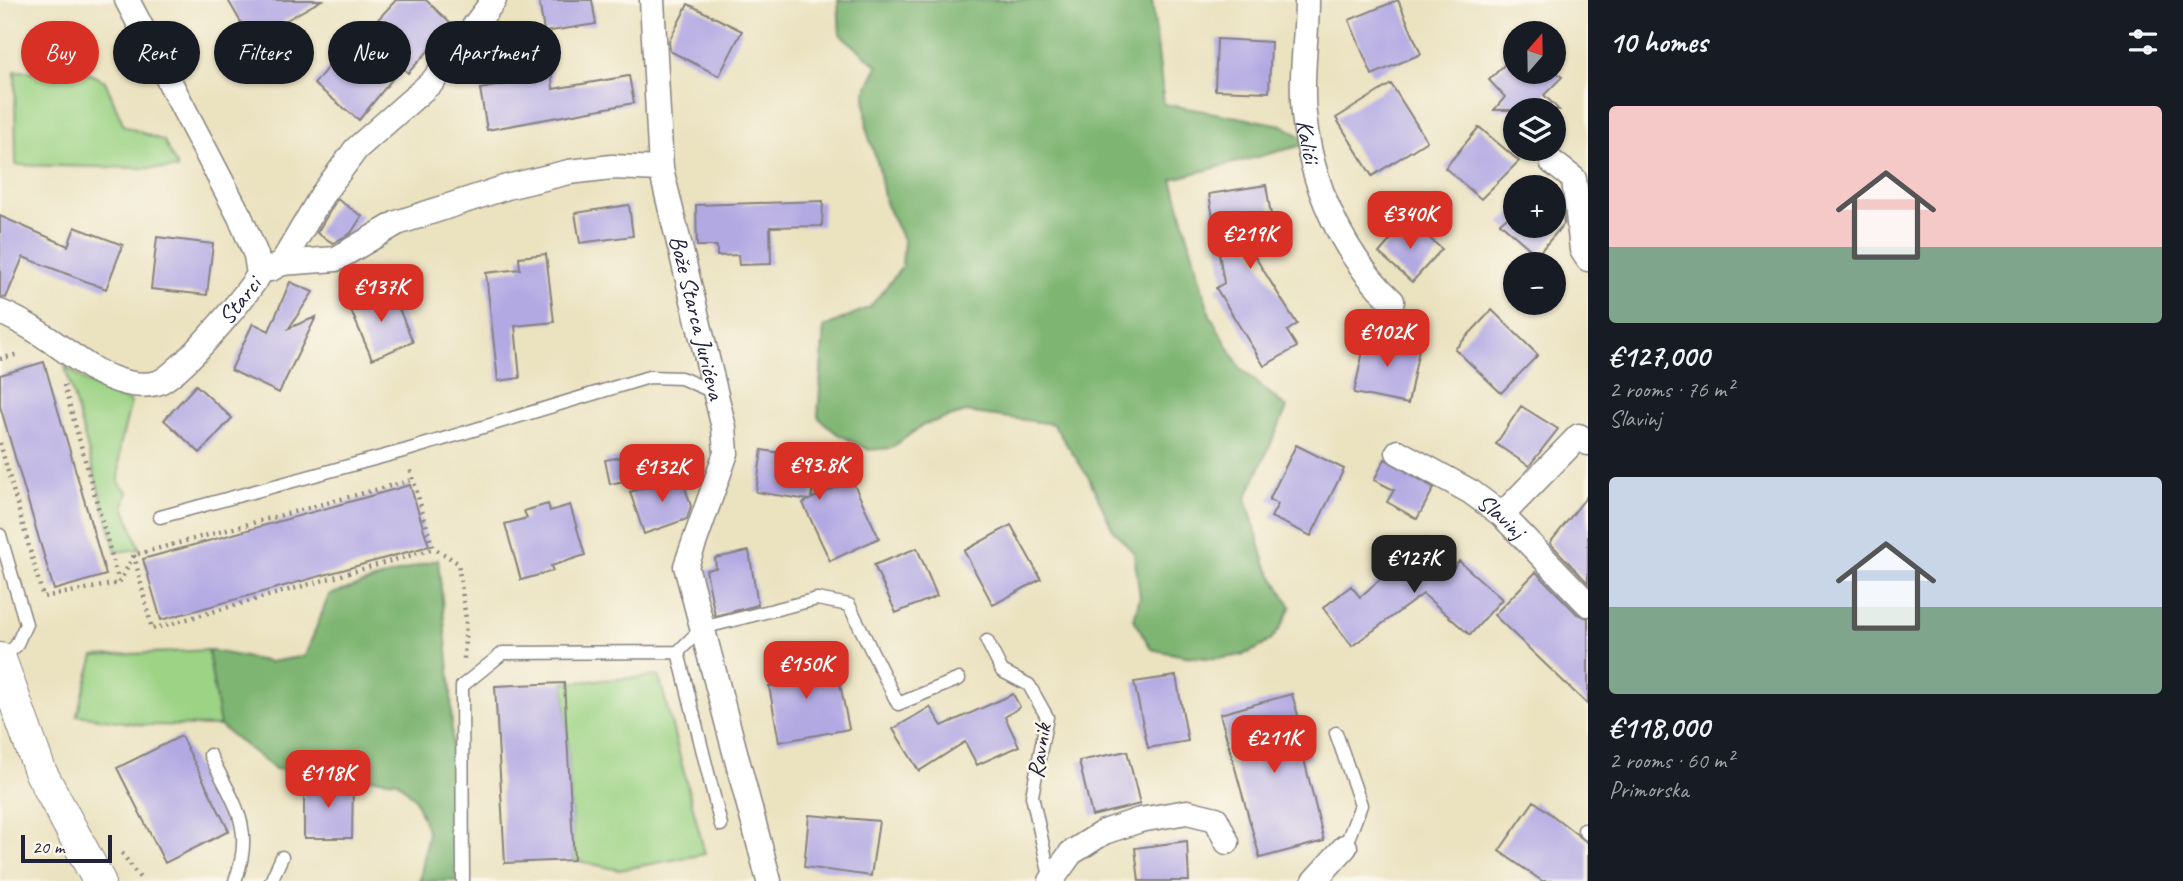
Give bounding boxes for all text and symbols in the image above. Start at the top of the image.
chip: Buy [21,21,99,84]
chip: Rent [113,21,200,84]
chip: Filters [214,21,314,84]
chip: New [328,21,411,84]
chip: Apartment [425,21,561,84]
north arrow [1503,21,1566,84]
map controls [1503,21,1566,315]
text: 10 homes [1609,23,1707,61]
icon: filters [2124,23,2162,61]
button: layers [1503,98,1566,161]
street label: Kalići [1290,118,1328,169]
icon: home [1823,152,1949,278]
button: + [1503,175,1566,238]
pin: €340K [1361,191,1459,251]
text: €340K [1383,199,1437,228]
pin: €219K [1201,212,1299,271]
text: €219K [1224,219,1276,248]
street label: Bože Starca Jurićeva [663,232,732,404]
button: − [1503,252,1566,315]
pin: €137K [332,264,430,324]
street label: Starci [211,269,269,330]
text: €137K [355,272,408,301]
pin: €102K [1338,310,1436,369]
text: €102K [1360,317,1414,346]
text: €127,000 [1609,337,1709,375]
text: 2 rooms · 76 m² [1609,375,1733,404]
text: Slavinj [1609,404,1662,433]
pin: €93.8K [762,442,876,502]
pin: €132K [613,444,711,504]
text: €93.8K [790,450,848,479]
text: €132K [635,452,689,481]
street label: Slavinj [1471,487,1534,547]
icon: home [1823,523,1949,649]
pin: €127K [1365,536,1463,595]
text: €127K [1388,543,1441,572]
pin: €150K [757,642,855,701]
text: €150K [780,649,832,678]
text: €118,000 [1609,708,1709,746]
pin: €211K [1225,716,1323,775]
street label: Ravnik [1020,720,1058,780]
text: €211K [1247,723,1301,752]
text: 2 rooms · 60 m² [1609,746,1733,775]
pin: €118K [279,750,377,810]
text: €118K [301,758,355,787]
text: Primorska [1609,775,1689,804]
scale bar [21,832,112,864]
text: 20 m [32,835,64,859]

